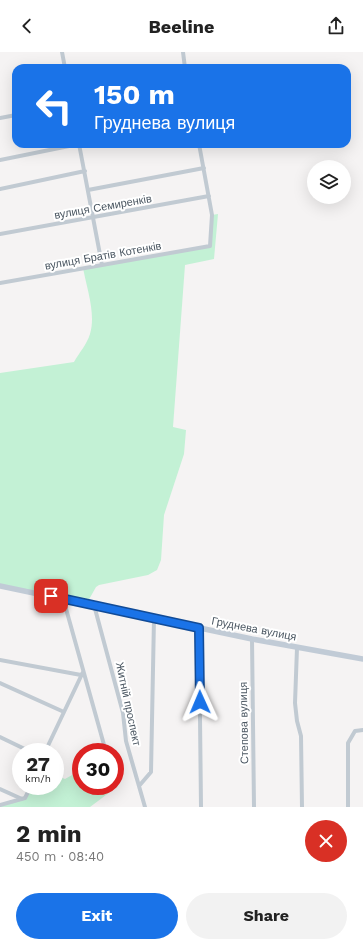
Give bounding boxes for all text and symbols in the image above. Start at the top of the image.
icon: back [16,15,38,37]
icon: share [325,15,347,37]
text: Beeline [149,16,214,37]
text: 150 m [94,78,175,111]
icon: left [28,80,80,132]
text: Груднева вулиця [94,112,235,133]
map controls [307,160,351,204]
button: layers [307,160,351,204]
street label: вулиця Семиренків [53,192,153,222]
street label: вулиця Братів Котенків [44,239,162,273]
pin [34,579,68,613]
icon: arrive [40,585,62,607]
street label: Груднева вулиця [210,614,298,644]
street label: Житній проспект [113,661,143,747]
position arrow [179,681,221,723]
street label: Степова вулиця [237,682,251,764]
speed limit sign: 30 [72,743,124,795]
text: 27 [26,752,50,776]
text: km/h [25,773,51,784]
text: 2 min [16,820,82,848]
button: close [305,820,347,862]
text: 450 m · 08:40 [16,849,104,864]
button: Exit [16,893,178,939]
button: Share [186,893,347,939]

